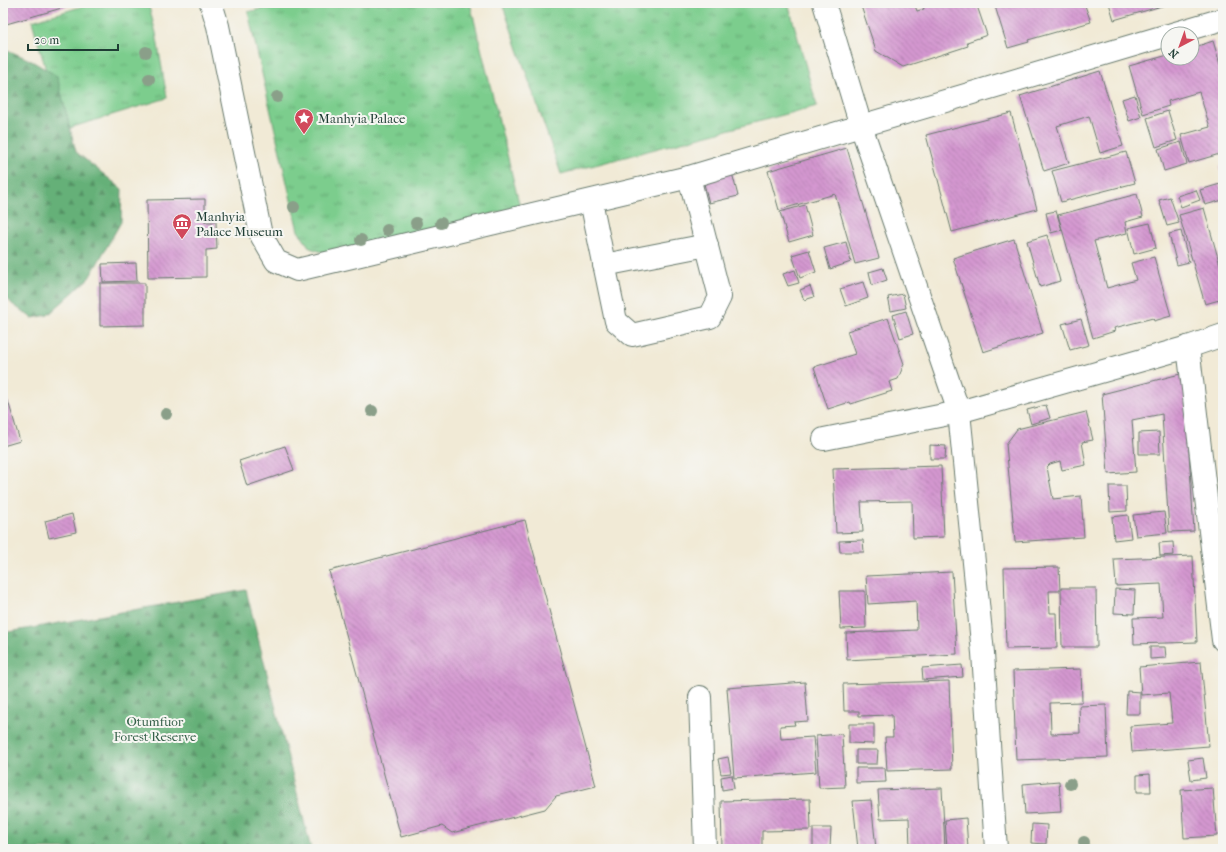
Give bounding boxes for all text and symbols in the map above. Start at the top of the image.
scale bar [28,26,118,52]
north arrow [1160,26,1200,66]
text: 20 m [34,33,59,47]
text: N [1166,45,1181,61]
place icon: Manhyia Palace [293,107,315,135]
place label: Manhyia Palace [318,111,406,126]
place label: Manhyia Palace Museum [196,209,283,239]
museum icon: Manhyia Palace Museum [171,212,193,240]
park label: Otumfuor Forest Reserve [114,714,197,744]

